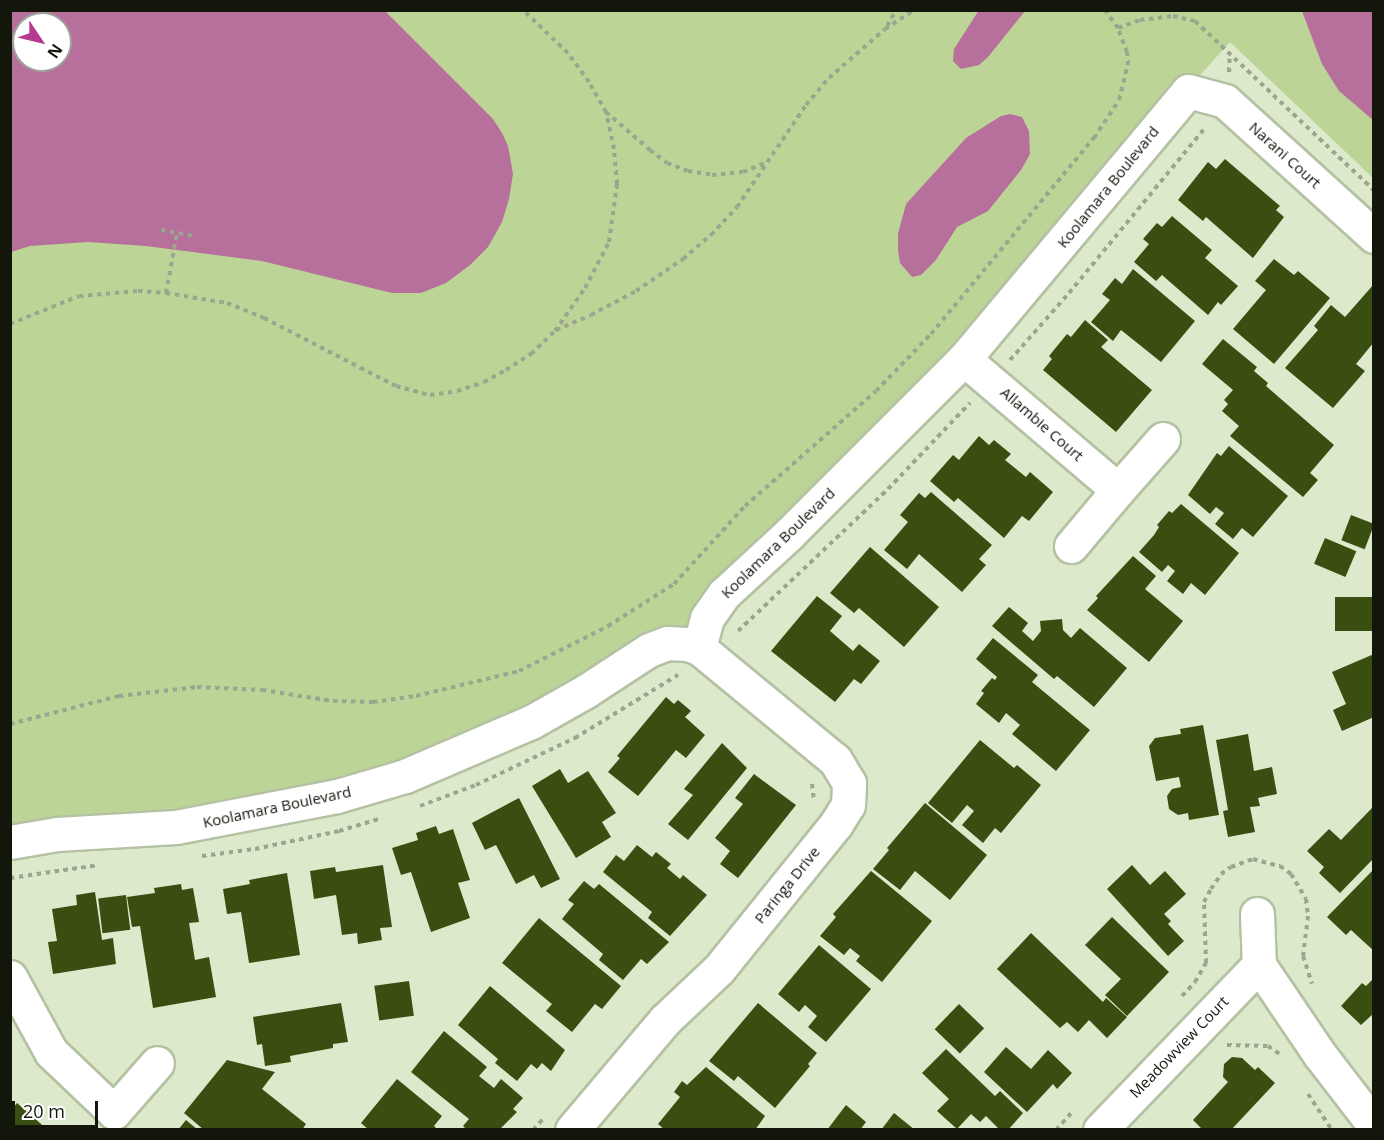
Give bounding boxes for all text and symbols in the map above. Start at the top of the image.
north arrow [12,12,72,72]
text: N [42,40,68,63]
street label: Narani Court [1245,118,1325,192]
street label: Koolamara Boulevard [1053,123,1163,251]
street label: Allambie Court [997,383,1087,465]
street label: Koolamara Boulevard [717,484,839,602]
street label: Koolamara Boulevard [201,782,353,832]
street label: Paringa Drive [751,843,823,927]
street label: Meadowview Court [1126,992,1232,1102]
scale bar [15,1089,100,1127]
text: 20 m [23,1099,65,1123]

